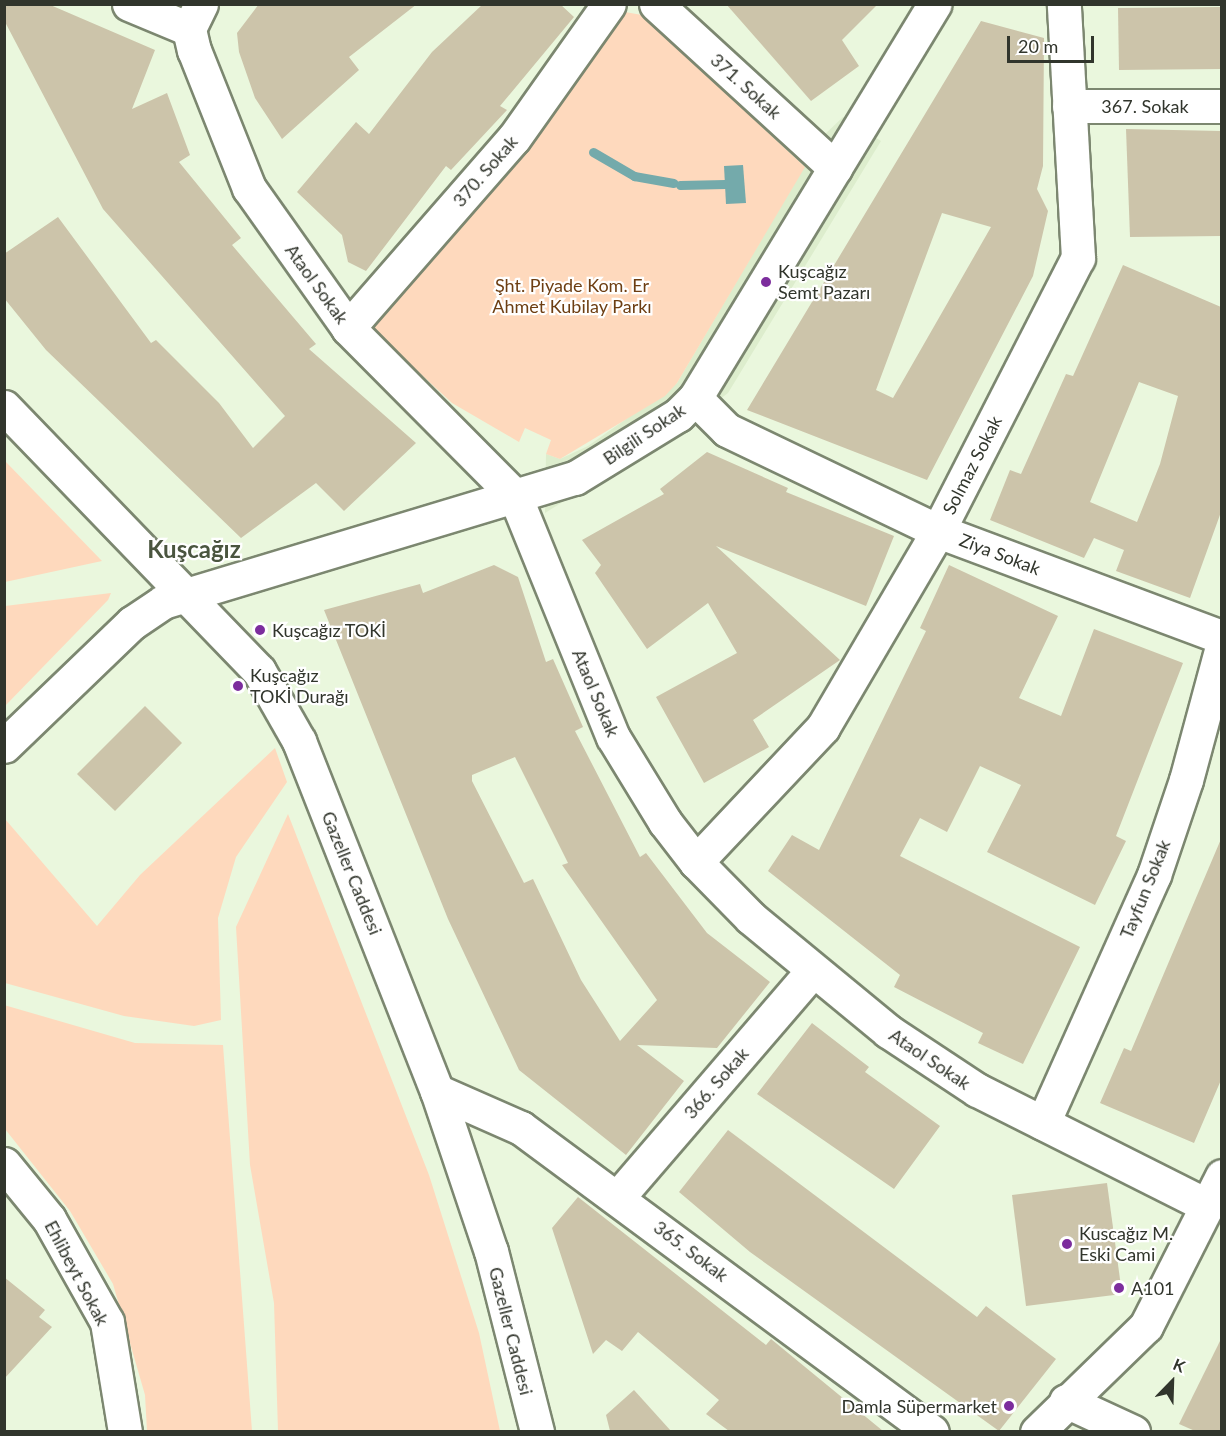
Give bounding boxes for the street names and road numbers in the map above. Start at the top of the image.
street label: 371. Sokak [706,49,786,123]
street label: 367. Sokak [1101,95,1189,117]
street label: 370. Sokak [448,131,522,211]
street label: Ataol Sokak [281,240,353,328]
street label: Bilgili Sokak [599,399,689,469]
street label: Solmaz Sokak [938,412,1006,518]
street label: Ziya Sokak [956,529,1044,579]
street label: Ataol Sokak [568,646,624,740]
street label: Gazeller Caddesi [317,808,387,938]
street label: Tayfun Sokak [1115,836,1175,942]
street label: Ataol Sokak [885,1024,975,1094]
street label: 366. Sokak [679,1043,753,1123]
street label: 365. Sokak [650,1216,732,1286]
street label: Ehlibeyt Sokak [40,1217,114,1329]
street label: Gazeller Caddesi [485,1265,537,1397]

